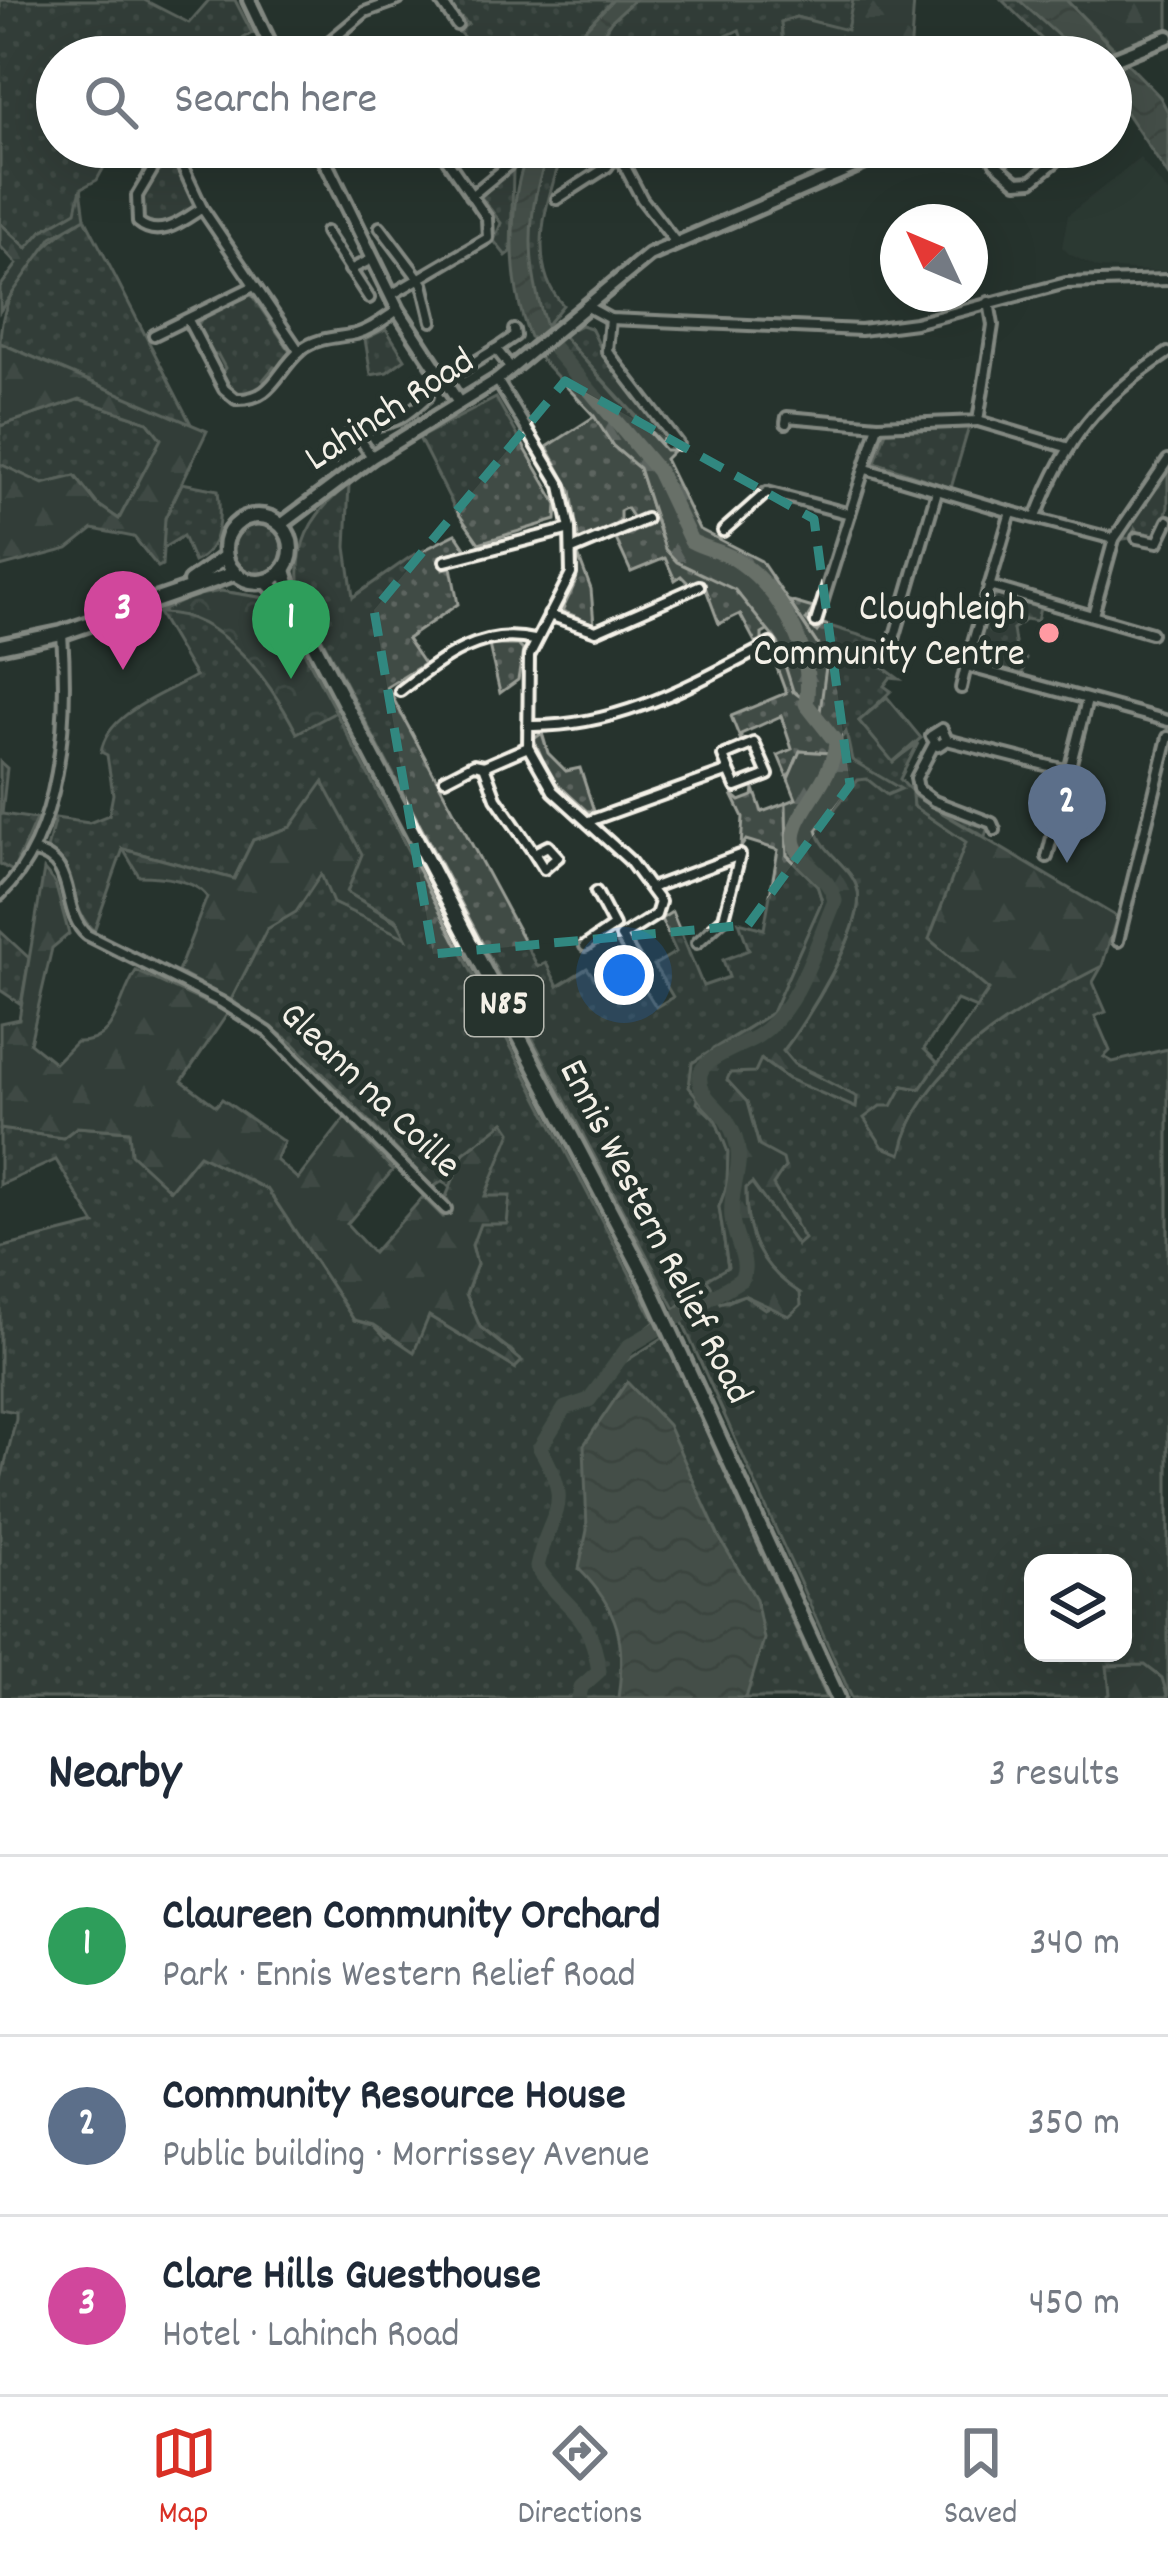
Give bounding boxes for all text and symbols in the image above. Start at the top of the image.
search box [36,36,1132,168]
icon: search [78,69,144,135]
text: Search here [174,70,377,134]
north arrow [880,204,988,312]
street label: Lahinch Road [295,336,487,488]
pin: 3 [84,571,162,670]
pin: 1 [252,580,330,679]
place label: Cloughleigh Community Centre [753,584,1025,684]
marker: Cloughleigh Community Centre [1036,620,1062,646]
pin: 2 [1028,764,1106,863]
your location [594,945,654,1005]
road number: N85 [465,976,543,1036]
street label: Gleann na Coille [265,991,471,1193]
street label: Ennis Western Relief Road [542,1051,764,1415]
map controls [1024,1554,1132,1662]
button: layers [1024,1554,1132,1662]
text: Nearby [48,1740,181,1812]
text: 3 results [989,1749,1120,1804]
text: Claureen Community Orchard [162,1886,661,1950]
text: 1 [83,1918,91,1973]
text: 340 m [1030,1918,1120,1973]
text: Park · Ennis Western Relief Road [162,1950,636,2005]
text: Community Resource House [162,2066,626,2130]
text: 2 [78,2098,96,2153]
text: 350 m [1028,2098,1120,2153]
text: Public building · Morrissey Avenue [162,2130,650,2185]
text: Clare Hills Guesthouse [162,2246,541,2310]
text: 3 [78,2278,96,2333]
text: 450 m [1029,2278,1120,2333]
text: Hotel · Lahinch Road [162,2310,460,2365]
tab: Map [151,2420,217,2539]
tab: Directions [518,2420,643,2539]
tab: Saved [944,2420,1017,2539]

